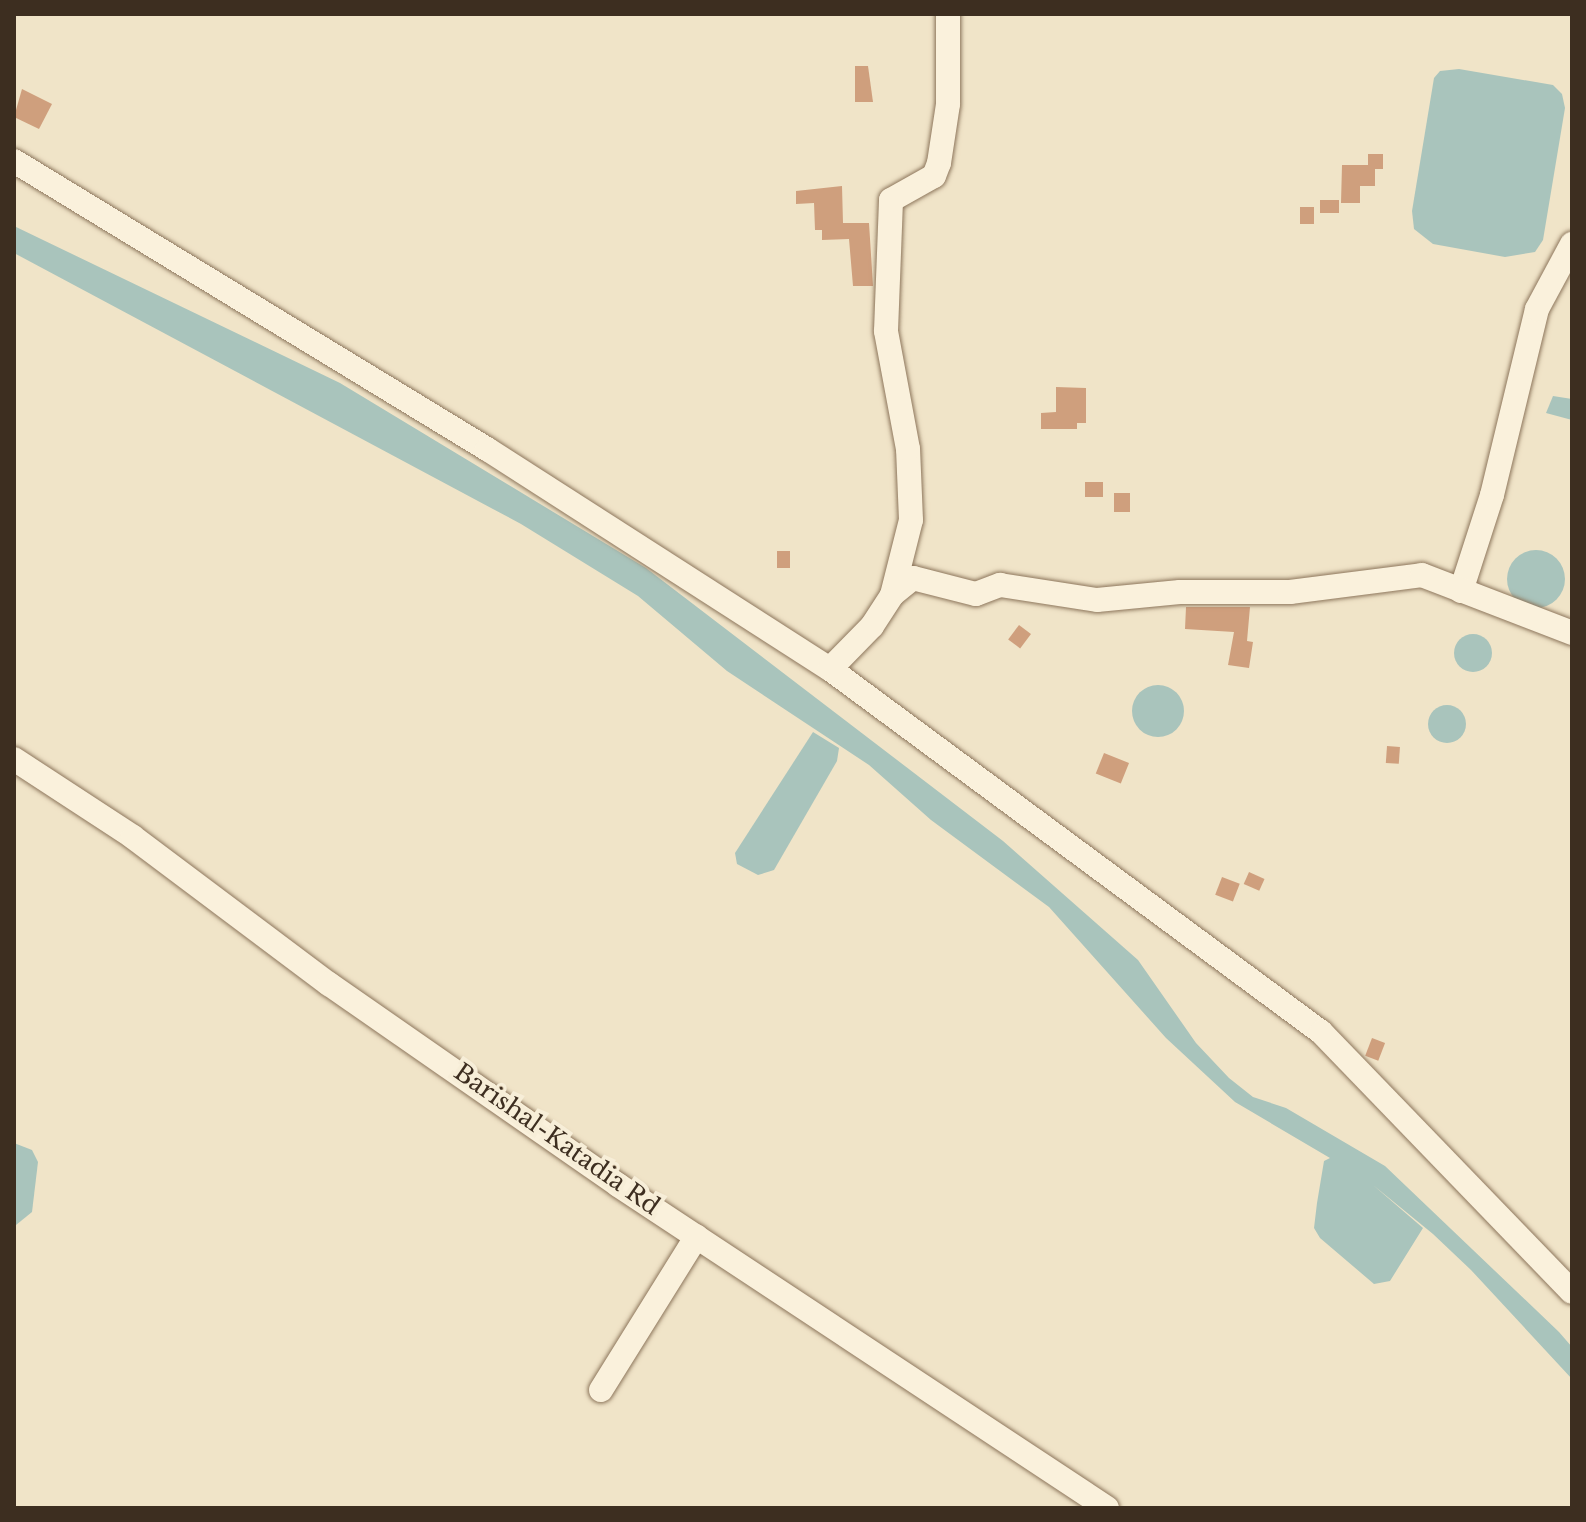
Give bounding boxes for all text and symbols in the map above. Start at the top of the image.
street label: Barishal-Katadia Rd [449,1057,665,1221]

